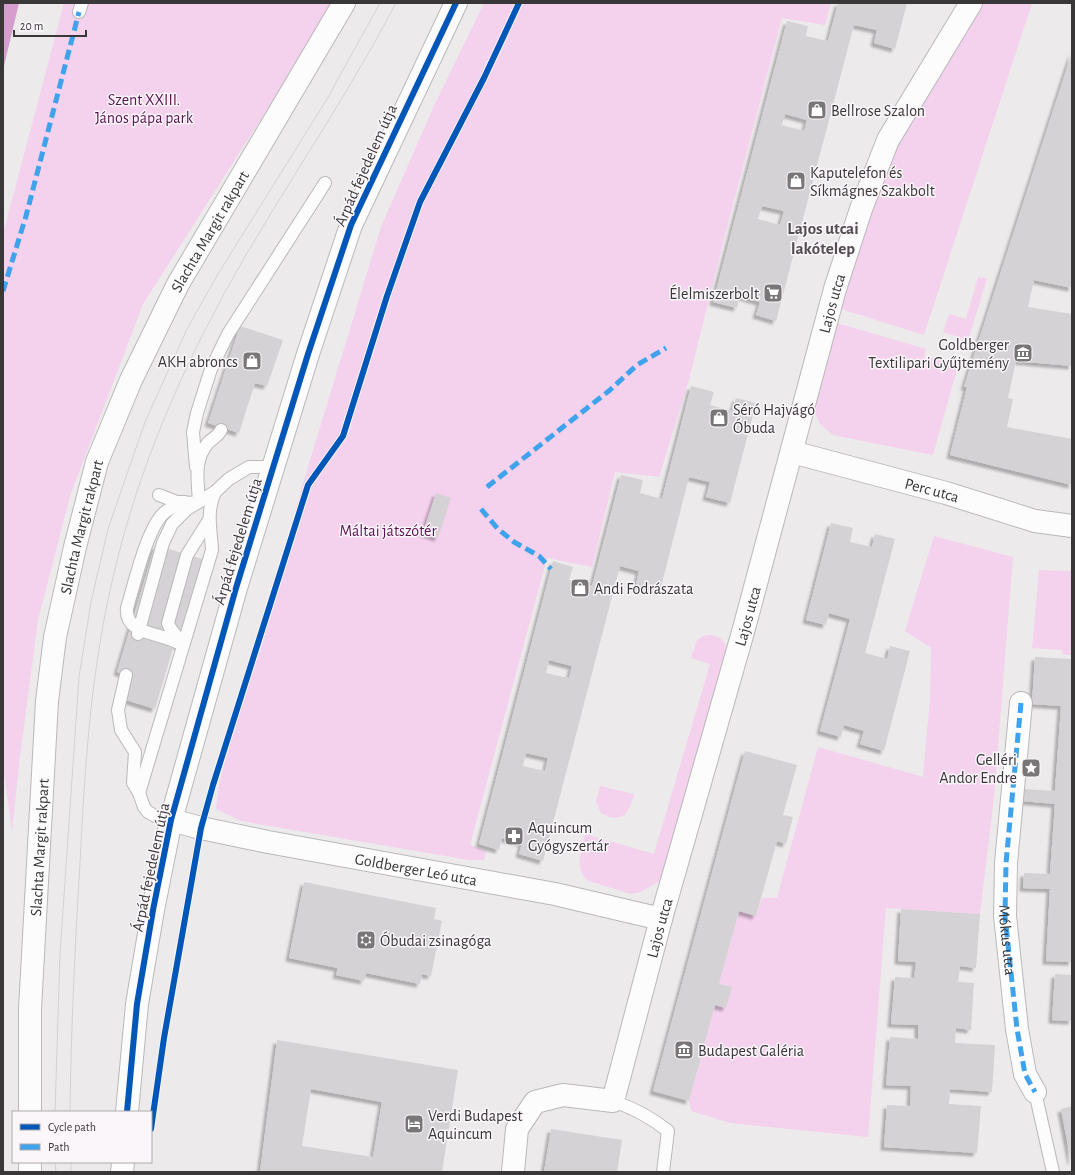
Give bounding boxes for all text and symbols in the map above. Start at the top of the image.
scale bar [14,12,86,38]
text: 20 m [20,20,43,32]
park label: Szent XXIII. János pápa park [95,92,194,126]
shop icon: Bellrose Szalon [806,99,828,121]
street label: Árpád fejedelem útja [330,101,401,229]
place label: Bellrose Szalon [831,103,925,119]
place label: Kaputelefon és Síkmágnes Szakbolt [810,165,935,199]
street label: Slachta Margit rakpart [168,168,252,295]
shop icon: Kaputelefon és Síkmágnes Szakbolt [785,170,807,192]
district label: Lajos utcai lakótelep [787,220,859,257]
street label: Lajos utca [817,272,848,335]
supermarket icon: Élelmiszerbolt [762,282,784,304]
place label: Élelmiszerbolt [669,284,759,302]
place label: Goldberger Textilipari Gyűjtemény [868,337,1010,372]
museum icon: Goldberger Textilipari Gyűjtemény [1012,342,1034,364]
shop icon: AKH abroncs [241,350,263,372]
place label: AKH abroncs [158,354,238,370]
place label: Séró Hajvágó Óbuda [733,402,815,436]
shop icon: Séró Hajvágó Óbuda [708,407,730,429]
street label: Slachta Margit rakpart [58,458,106,596]
street label: Árpád fejedelem útja [209,475,266,607]
street label: Perc utca [903,475,961,506]
park label: Máltai játszótér [339,523,437,540]
shop icon: Andi Fodrászata [569,577,591,599]
place label: Andi Fodrászata [594,581,693,597]
street label: Lajos utca [732,585,764,648]
place label: Gelléri Andor Endre [939,752,1017,786]
place icon: Gelléri Andor Endre [1020,757,1042,779]
street label: Slachta Margit rakpart [28,778,52,917]
street label: Árpád fejedelem útja [128,801,173,933]
place label: Aquincum Gyógyszertár [528,820,610,855]
pharmacy icon: Aquincum Gyógyszertár [503,825,525,847]
street label: Goldberger Leó utca [353,851,478,889]
street label: Lajos utca [644,896,676,960]
street label: Mókus utca [996,905,1018,976]
synagogue icon: Óbudai zsinagóga [355,929,377,951]
place label: Óbudai zsinagóga [380,931,491,949]
museum icon: Budapest Galéria [673,1039,695,1061]
place label: Budapest Galéria [698,1043,804,1059]
place label: Verdi Budapest Aquincum [428,1108,523,1142]
legend [12,1111,152,1163]
hotel icon: Verdi Budapest Aquincum [403,1113,425,1135]
text: Cycle path [48,1121,96,1134]
text: Path [48,1141,70,1153]

